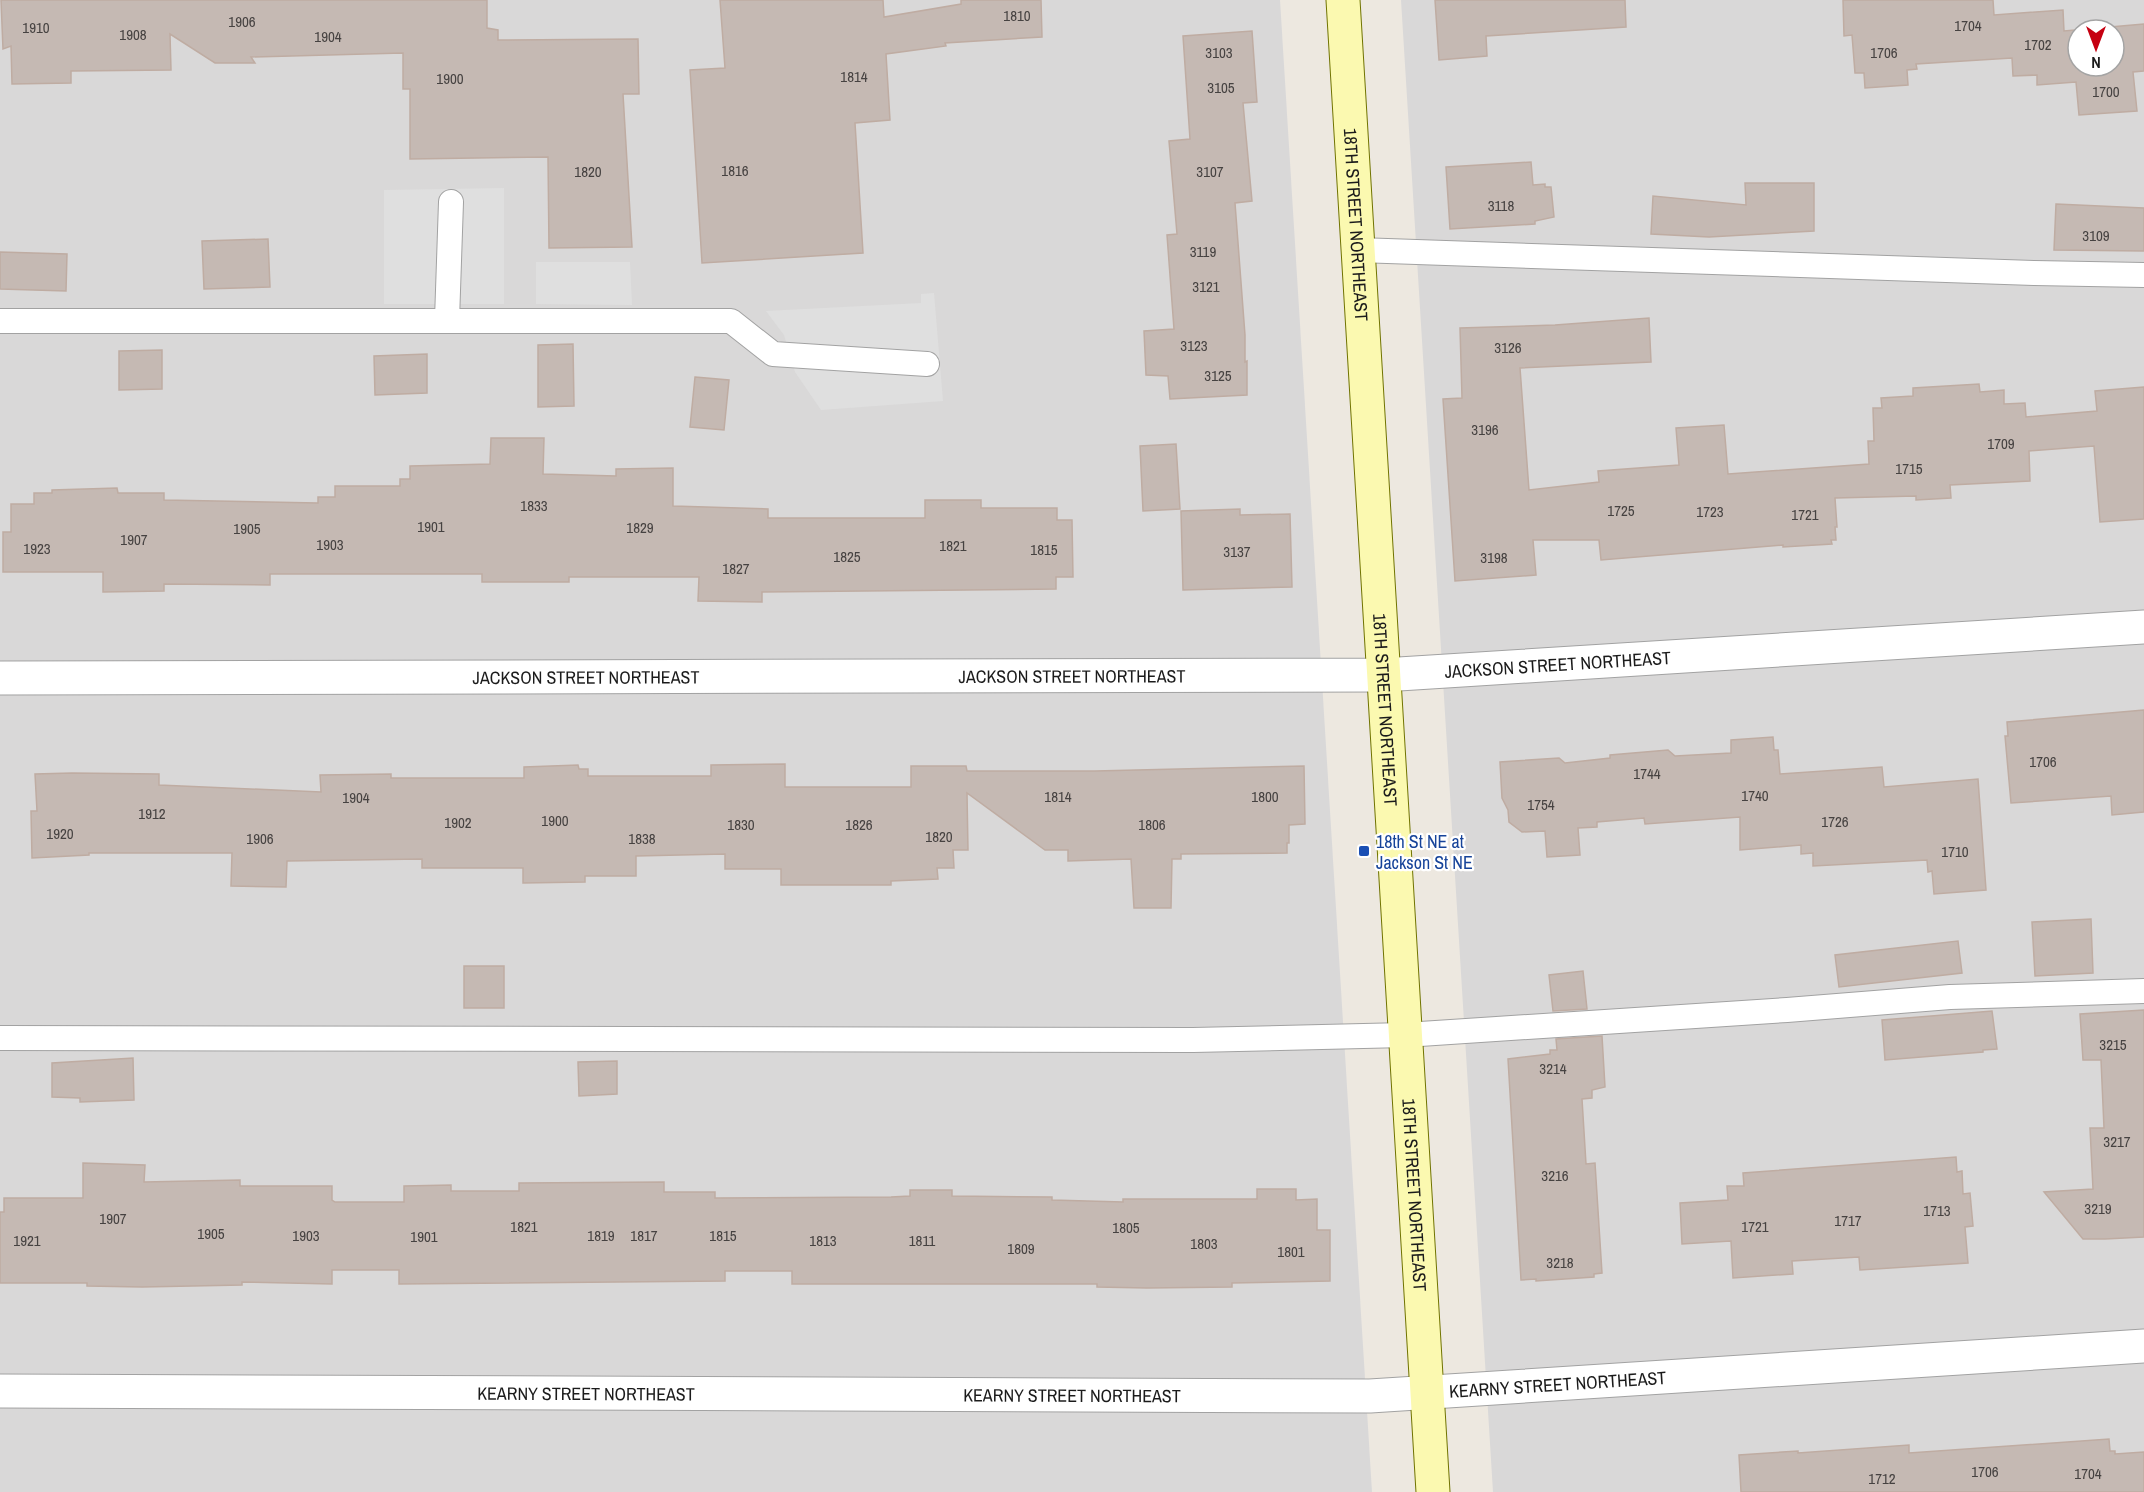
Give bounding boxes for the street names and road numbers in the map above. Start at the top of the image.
street label: 18TH STREET NORTHEAST [1338,127,1375,322]
street label: 18TH STREET NORTHEAST [1368,613,1404,807]
street label: JACKSON STREET NORTHEAST [1444,644,1672,684]
street label: JACKSON STREET NORTHEAST [959,663,1185,688]
street label: JACKSON STREET NORTHEAST [473,664,699,689]
street label: 18TH STREET NORTHEAST [1397,1098,1433,1292]
street label: KEARNY STREET NORTHEAST [1448,1364,1667,1403]
street label: KEARNY STREET NORTHEAST [477,1380,695,1406]
street label: KEARNY STREET NORTHEAST [963,1382,1181,1408]

